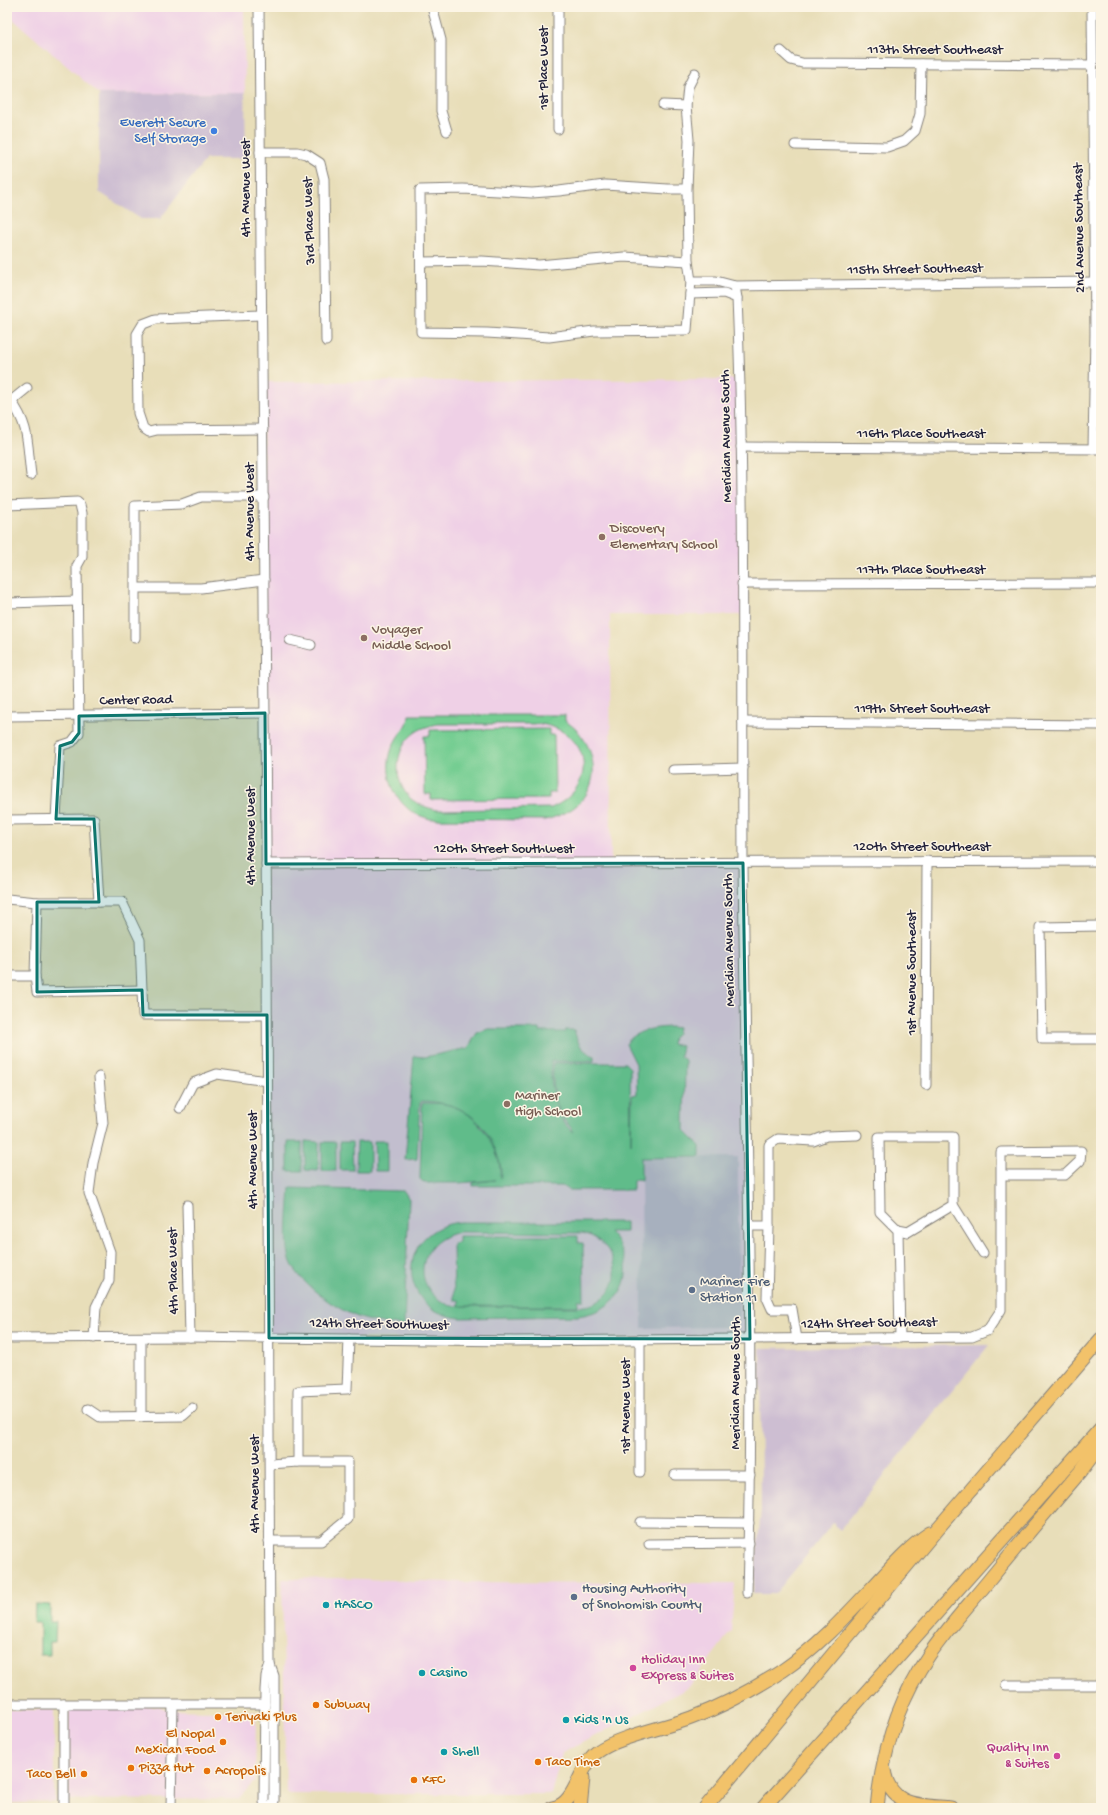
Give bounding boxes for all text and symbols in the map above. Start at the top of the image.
street label: 1st Place West [536,25,553,111]
street label: 113th Street Southeast [866,42,1004,59]
place label: Everett Secure Self Storage [120,115,207,148]
marker: Everett Secure Self Storage [209,126,219,136]
street label: 4th Avenue West [238,137,255,237]
street label: 2nd Avenue Southeast [1070,162,1090,293]
street label: 3rd Place West [300,176,320,266]
street label: 115th Street Southeast [846,260,984,280]
street label: Meridian Avenue South [717,369,737,503]
street label: 116th Place Southeast [856,426,986,443]
street label: 4th Avenue West [242,461,259,561]
place label: Discovery Elementary School [609,521,718,554]
marker: Discovery Elementary School [597,532,607,542]
street label: 117th Place Southeast [856,562,987,579]
place label: Voyager Middle School [371,622,451,655]
marker: Voyager Middle School [359,633,369,643]
street label: Center Road [99,692,175,710]
street label: 119th Street Southeast [854,701,991,718]
street label: 4th Avenue West [243,785,260,885]
street label: 120th Street Southeast [852,839,992,856]
street label: 120th Street Southwest [433,841,575,858]
street label: Meridian Avenue South [720,873,740,1007]
street label: 1st Avenue Southeast [904,909,921,1036]
place label: Mariner High School [515,1088,581,1121]
marker: Mariner High School [502,1099,512,1109]
street label: 4th Avenue West [245,1109,262,1209]
street label: 4th Place West [165,1226,183,1315]
place label: Mariner Fire Station 11 [700,1274,771,1307]
marker: Mariner Fire Station 11 [687,1285,697,1295]
street label: 124th Street Southeast [800,1314,938,1334]
street label: 124th Street Southwest [308,1315,450,1335]
street label: Meridian Avenue South [728,1316,745,1449]
street label: 1st Avenue West [618,1357,635,1455]
street label: 4th Avenue West [247,1433,264,1533]
place label: Housing Authority of Snohomish County [582,1581,702,1614]
marker: Housing Authority of Snohomish County [569,1592,579,1602]
place label: HASCO [334,1597,373,1614]
marker: HASCO [321,1600,331,1610]
place label: Holiday Inn Express & Suites [641,1652,735,1685]
marker: Holiday Inn Express & Suites [628,1663,638,1673]
place label: Casino [430,1665,467,1682]
marker: Casino [417,1668,427,1678]
place label: Subway [324,1697,370,1714]
marker: Subway [311,1700,321,1710]
place label: Teriyaki Plus [225,1709,297,1726]
marker: Teriyaki Plus [213,1712,223,1722]
place label: Kids 'n Us [574,1712,629,1729]
marker: Kids 'n Us [561,1715,571,1725]
place label: El Nopal Mexican Food [135,1726,217,1759]
marker: El Nopal Mexican Food [218,1737,228,1747]
place label: Quality Inn & Suites [987,1740,1050,1773]
place label: Shell [452,1744,479,1761]
marker: Shell [439,1747,449,1757]
marker: Quality Inn & Suites [1052,1751,1062,1761]
place label: Taco Time [545,1754,601,1771]
marker: Taco Time [533,1757,543,1767]
place label: Pizza Hut [138,1760,195,1777]
marker: Pizza Hut [126,1763,136,1773]
place label: Acropolis [215,1763,267,1780]
place label: Taco Bell [26,1766,76,1783]
marker: Acropolis [202,1766,212,1776]
marker: Taco Bell [79,1769,89,1779]
place label: KFC [422,1772,446,1789]
marker: KFC [409,1775,419,1785]

